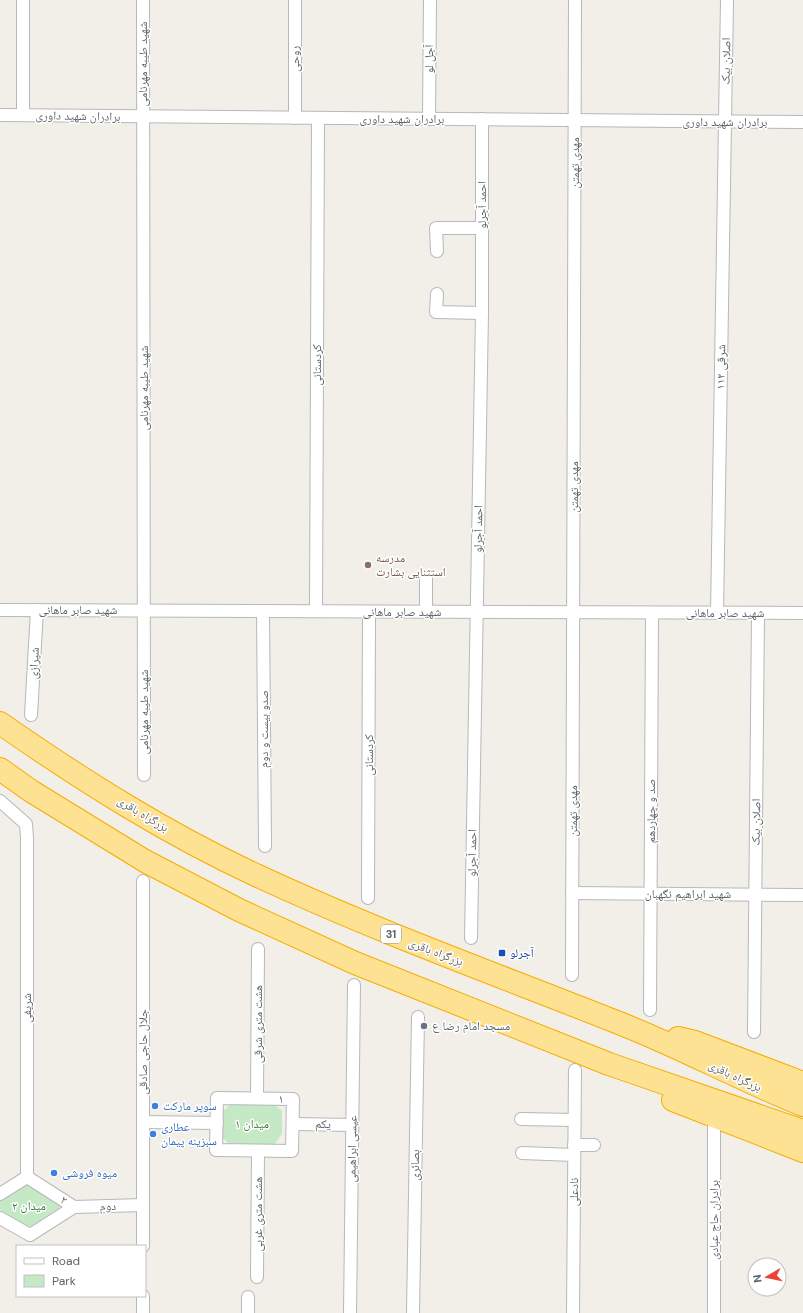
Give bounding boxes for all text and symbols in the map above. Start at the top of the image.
street label: شهید طیبه مهرنامی [135,21,151,106]
street label: اصلان بیک [718,37,734,85]
street label: آجل لو [421,44,437,73]
street label: روحی [287,46,303,72]
street label: برادران شهید داوری [35,107,121,125]
street label: برادران شهید داوری [360,111,444,127]
street label: برادران شهید داوری [683,114,767,130]
street label: مهدی تهمتن [567,137,583,189]
street label: احمد آجرلو [474,181,490,229]
street label: کردستانی [309,344,325,386]
street label: ۱۱۲ شرقی [713,344,729,390]
street label: شهید طیبه مهرنامی [136,345,152,430]
street label: مهدی تهمتن [566,461,582,513]
street label: احمد آجرلو [470,505,486,553]
place label: مدرسه استثنایی بشارت [376,550,446,580]
marker: مدرسه استثنایی بشارت [363,560,373,570]
street label: شهید صابر ماهانی [39,602,117,618]
street label: شهید صابر ماهانی [363,604,441,620]
street label: شهید صابر ماهانی [686,605,764,621]
street label: شیرازی [25,647,43,679]
street label: شهید طیبه مهرنامی [136,669,152,754]
street label: صدو بیست و دوم [256,690,272,768]
street label: کردستانی [361,734,377,776]
street label: صد و چهاردهم [643,779,659,843]
street label: مهدی تهمتن [565,785,581,837]
street label: بزرگراه باقری [114,792,172,836]
street label: اصلان بیک [748,798,764,846]
street label: احمد آجرلو [464,829,480,877]
street label: شهید ابراهیم نگهبان [645,886,731,902]
road number: 31 [381,925,401,943]
street label: بزرگراه باقری [406,934,466,970]
place label: آجرلو [510,945,534,961]
marker: آجرلو [497,948,507,958]
street label: هشت متری شرقی [250,985,266,1063]
street label: شریفی [19,993,35,1023]
street label: جلال حاجی صادقی [135,1009,151,1095]
place label: مسجد امام رضا ع [432,1018,510,1034]
marker: مسجد امام رضا ع [419,1021,429,1031]
street label: بزرگراه باقری [706,1057,764,1095]
street label: ۱ [278,1091,284,1107]
place label: سوپر مارکت [163,1098,217,1114]
marker: سوپر مارکت [150,1101,160,1111]
street label: عیسی ابراهیمی [343,1115,361,1183]
park label: میدان ۱ [235,1116,269,1132]
street label: یکم [315,1116,331,1132]
place label: عطاری سبزینه پیمان [161,1119,217,1149]
marker: عطاری سبزینه پیمان [148,1129,158,1139]
street label: بصائری [407,1149,423,1181]
place label: میوه فروشی [62,1165,117,1181]
marker: میوه فروشی [49,1168,59,1178]
street label: هشت متری غربی [250,1177,266,1251]
street label: نادعلی [566,1178,582,1206]
street label: برادران حاج عبادی [706,1180,722,1260]
street label: ۲ [57,1192,71,1208]
park label: میدان ۲ [12,1198,46,1214]
street label: دوم [100,1198,116,1214]
legend [16,1245,146,1297]
text: Road [52,1253,80,1269]
north arrow [747,1257,787,1297]
text: Park [52,1273,76,1289]
text: N [750,1274,765,1284]

